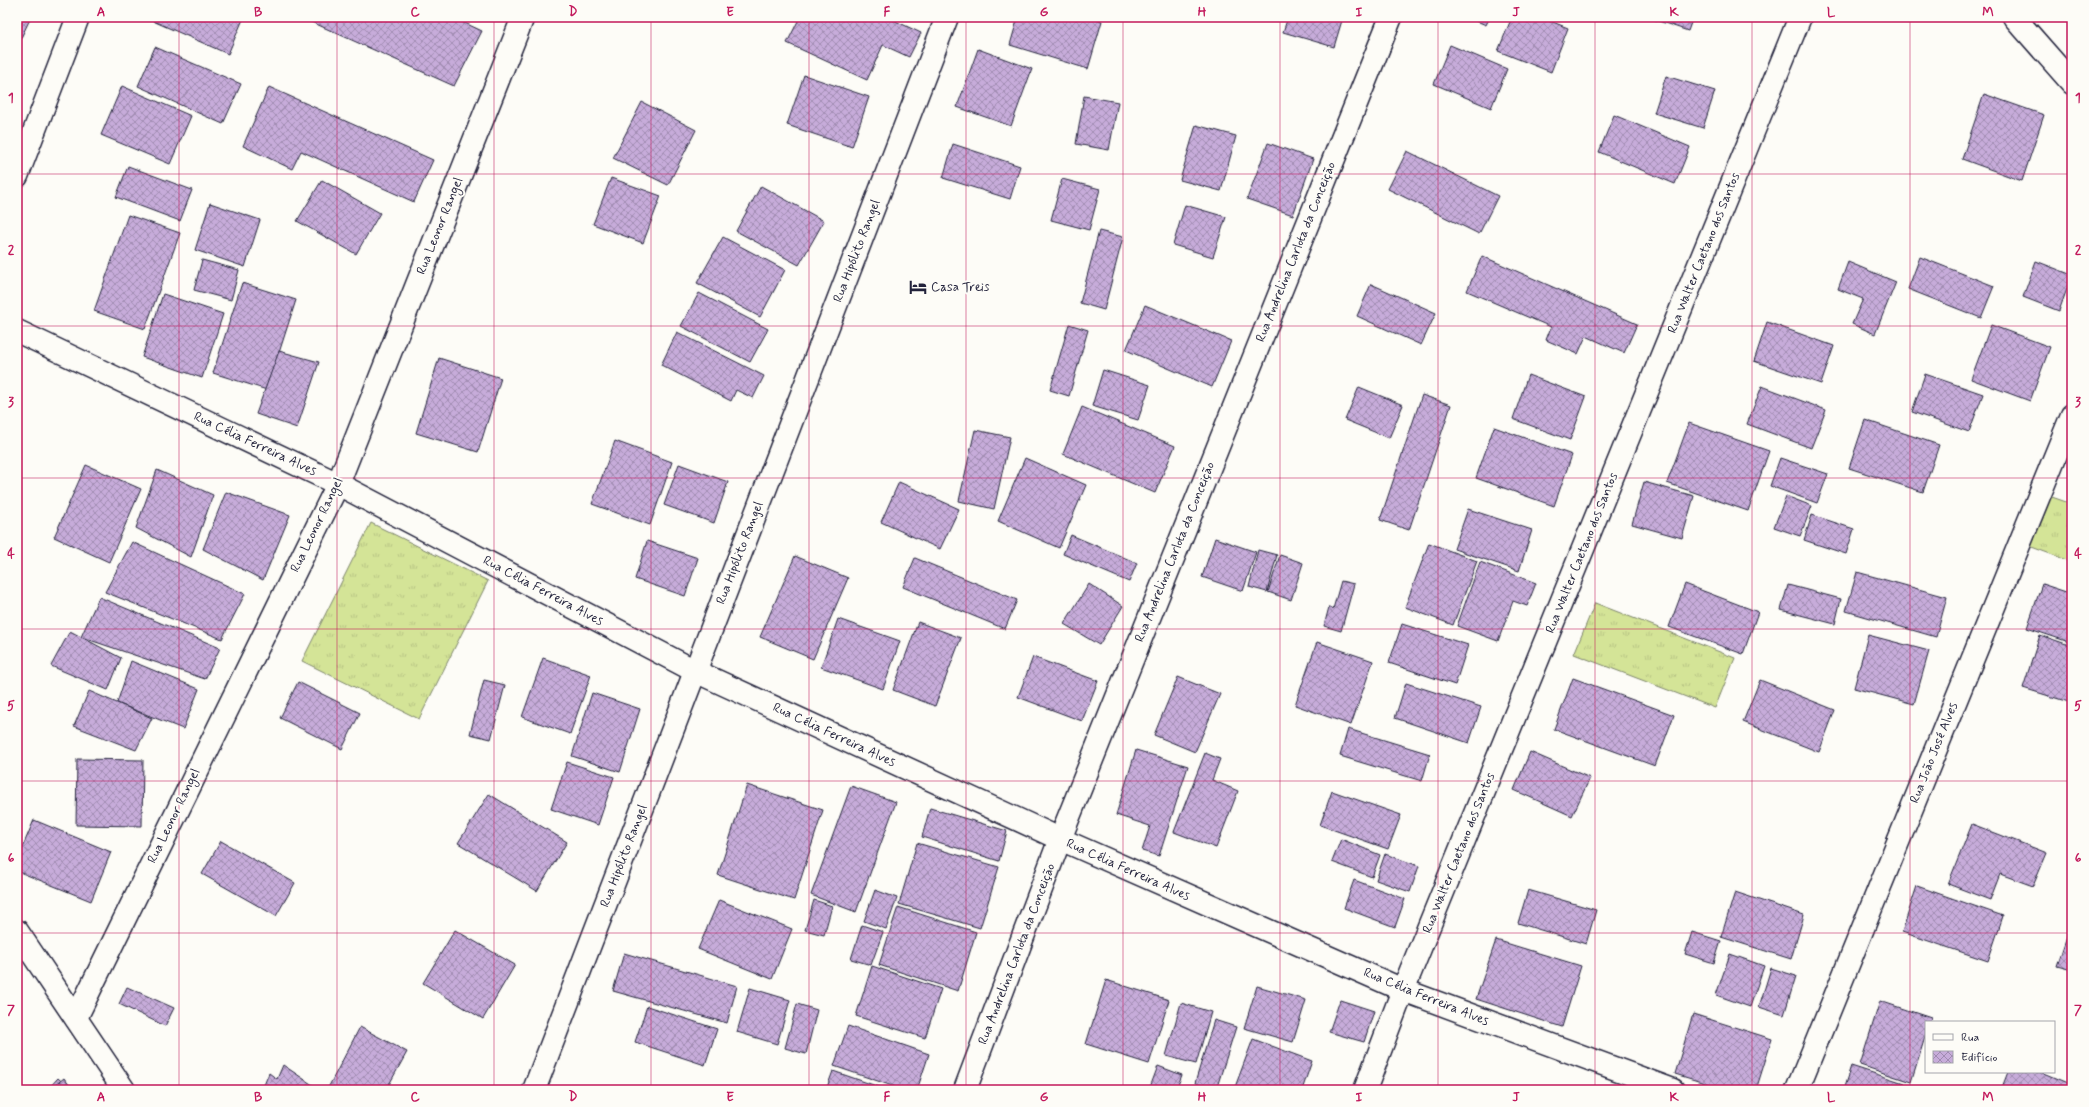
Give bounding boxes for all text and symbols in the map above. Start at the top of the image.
text: A [97,4,105,21]
text: B [254,4,263,21]
text: C [410,4,420,21]
text: D [569,4,578,21]
text: E [726,4,734,21]
text: F [884,4,891,21]
text: G [1040,4,1049,21]
text: H [1198,4,1207,21]
text: I [1356,4,1363,21]
text: J [1512,4,1520,21]
text: K [1669,4,1679,21]
text: L [1827,4,1836,21]
text: M [1982,4,1994,21]
text: 1 [8,90,14,107]
text: 1 [2075,90,2081,107]
street label: Rua Andrelina Carlota da Conceição [1252,159,1340,345]
street label: Rua Walter Caetano dos Santos [1664,170,1744,336]
street label: Rua Leonor Rangel [413,175,468,277]
street label: Rua Hipólito Rangel [830,197,884,305]
text: 2 [8,242,15,259]
text: 2 [2075,242,2082,259]
hotel icon: Casa Treis [908,277,928,297]
place label: Casa Treis [931,279,990,296]
text: 3 [8,394,14,411]
text: 3 [2075,394,2081,411]
street label: Rua Célia Ferreira Alves [191,408,319,480]
street label: Rua Andrelina Carlota da Conceição [1131,459,1219,645]
street label: Rua Walter Caetano dos Santos [1542,470,1622,636]
street label: Rua Leonor Rangel [287,475,348,576]
street label: Rua Hipólito Rangel [713,499,767,607]
text: 4 [7,546,15,563]
text: 4 [2074,546,2082,563]
street label: Rua Célia Ferreira Alves [480,552,606,630]
text: 5 [7,698,15,715]
text: 5 [2074,698,2082,715]
street label: Rua Célia Ferreira Alves [770,699,898,771]
street label: Rua João José Alves [1906,700,1962,806]
street label: Rua Leonor Rangel [144,766,205,867]
street label: Rua Walter Caetano dos Santos [1419,770,1499,936]
street label: Rua Hipólito Rangel [597,802,651,910]
street label: Rua Célia Ferreira Alves [1063,835,1193,905]
text: 6 [8,850,15,867]
text: 6 [2075,850,2082,867]
street label: Rua Andrelina Carlota da Conceição [975,861,1060,1047]
street label: Rua Célia Ferreira Alves [1361,964,1491,1030]
text: 7 [7,1002,15,1019]
text: 7 [2074,1002,2082,1019]
legend [1925,1021,2055,1073]
text: Rua [1961,1030,1979,1046]
text: Edifício [1961,1050,1997,1066]
text: A [97,1089,105,1106]
text: B [254,1089,263,1106]
text: C [410,1089,420,1106]
text: D [569,1089,578,1106]
text: E [726,1089,734,1106]
text: F [884,1089,891,1106]
text: G [1040,1089,1049,1106]
text: H [1198,1089,1207,1106]
text: I [1356,1089,1363,1106]
text: J [1512,1089,1520,1106]
text: K [1669,1089,1679,1106]
text: L [1827,1089,1836,1106]
text: M [1982,1089,1994,1106]

